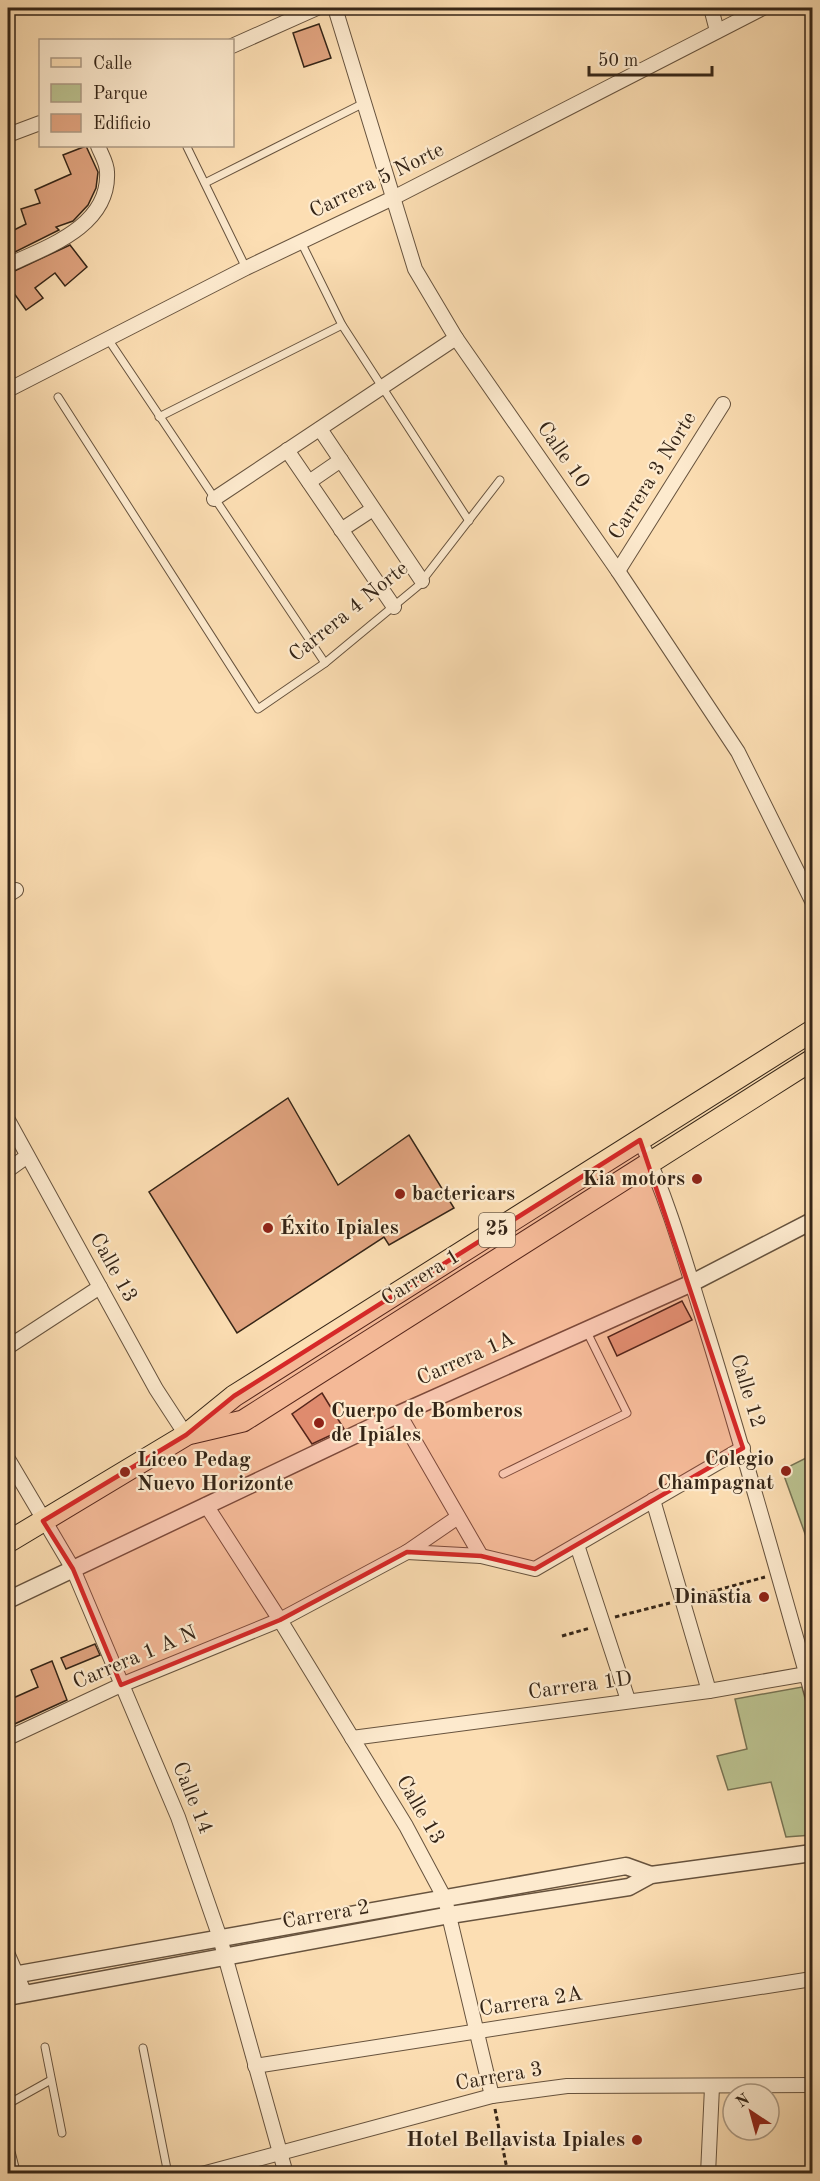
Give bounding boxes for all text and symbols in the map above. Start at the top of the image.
legend [39,39,234,147]
scale bar [589,39,712,77]
text: 50 m [598,52,638,70]
text: Calle [93,55,132,73]
text: Parque [93,85,148,103]
text: Edificio [93,115,151,133]
street label: Carrera 5 Norte [307,139,447,223]
street label: Carrera 3 Norte [605,408,701,544]
street label: Calle 10 [533,418,593,492]
street label: Carrera 4 Norte [285,558,413,666]
place label: Kia motors [582,1169,685,1190]
marker: Kia motors [690,1172,704,1186]
place label: bactericars [412,1184,515,1205]
marker: bactericars [393,1187,407,1201]
road number: 25 [479,1213,515,1247]
place label: Éxito Ipiales [280,1214,399,1239]
marker: Éxito Ipiales [261,1221,275,1235]
street label: Calle 13 [85,1230,141,1306]
street label: Carrera 1 [378,1246,464,1310]
street label: Carrera 1A [414,1328,518,1390]
street label: Calle 12 [726,1352,768,1430]
place label: Cuerpo de Bomberos de Ipiales [331,1401,522,1446]
marker: Cuerpo de Bomberos de Ipiales [312,1416,326,1430]
place label: Colegio Champagnat [657,1449,774,1494]
place label: Liceo Pedag Nuevo Horizonte [137,1450,294,1495]
marker: Colegio Champagnat [779,1464,793,1478]
marker: Liceo Pedag Nuevo Horizonte [118,1465,132,1479]
place label: Dinastia [673,1587,752,1608]
marker: Dinastia [757,1590,771,1604]
street label: Carrera 1 A N [70,1622,200,1694]
street label: Carrera 1D [527,1668,633,1704]
street label: Calle 14 [168,1759,216,1837]
street label: Calle 13 [392,1772,448,1848]
street label: Carrera 2 [281,1897,371,1933]
street label: Carrera 2A [478,1983,584,2021]
street label: Carrera 3 [454,2059,544,2095]
north arrow [721,2082,781,2142]
text: N [734,2091,754,2112]
place label: Hotel Bellavista Ipiales [406,2130,625,2151]
marker: Hotel Bellavista Ipiales [630,2133,644,2147]

